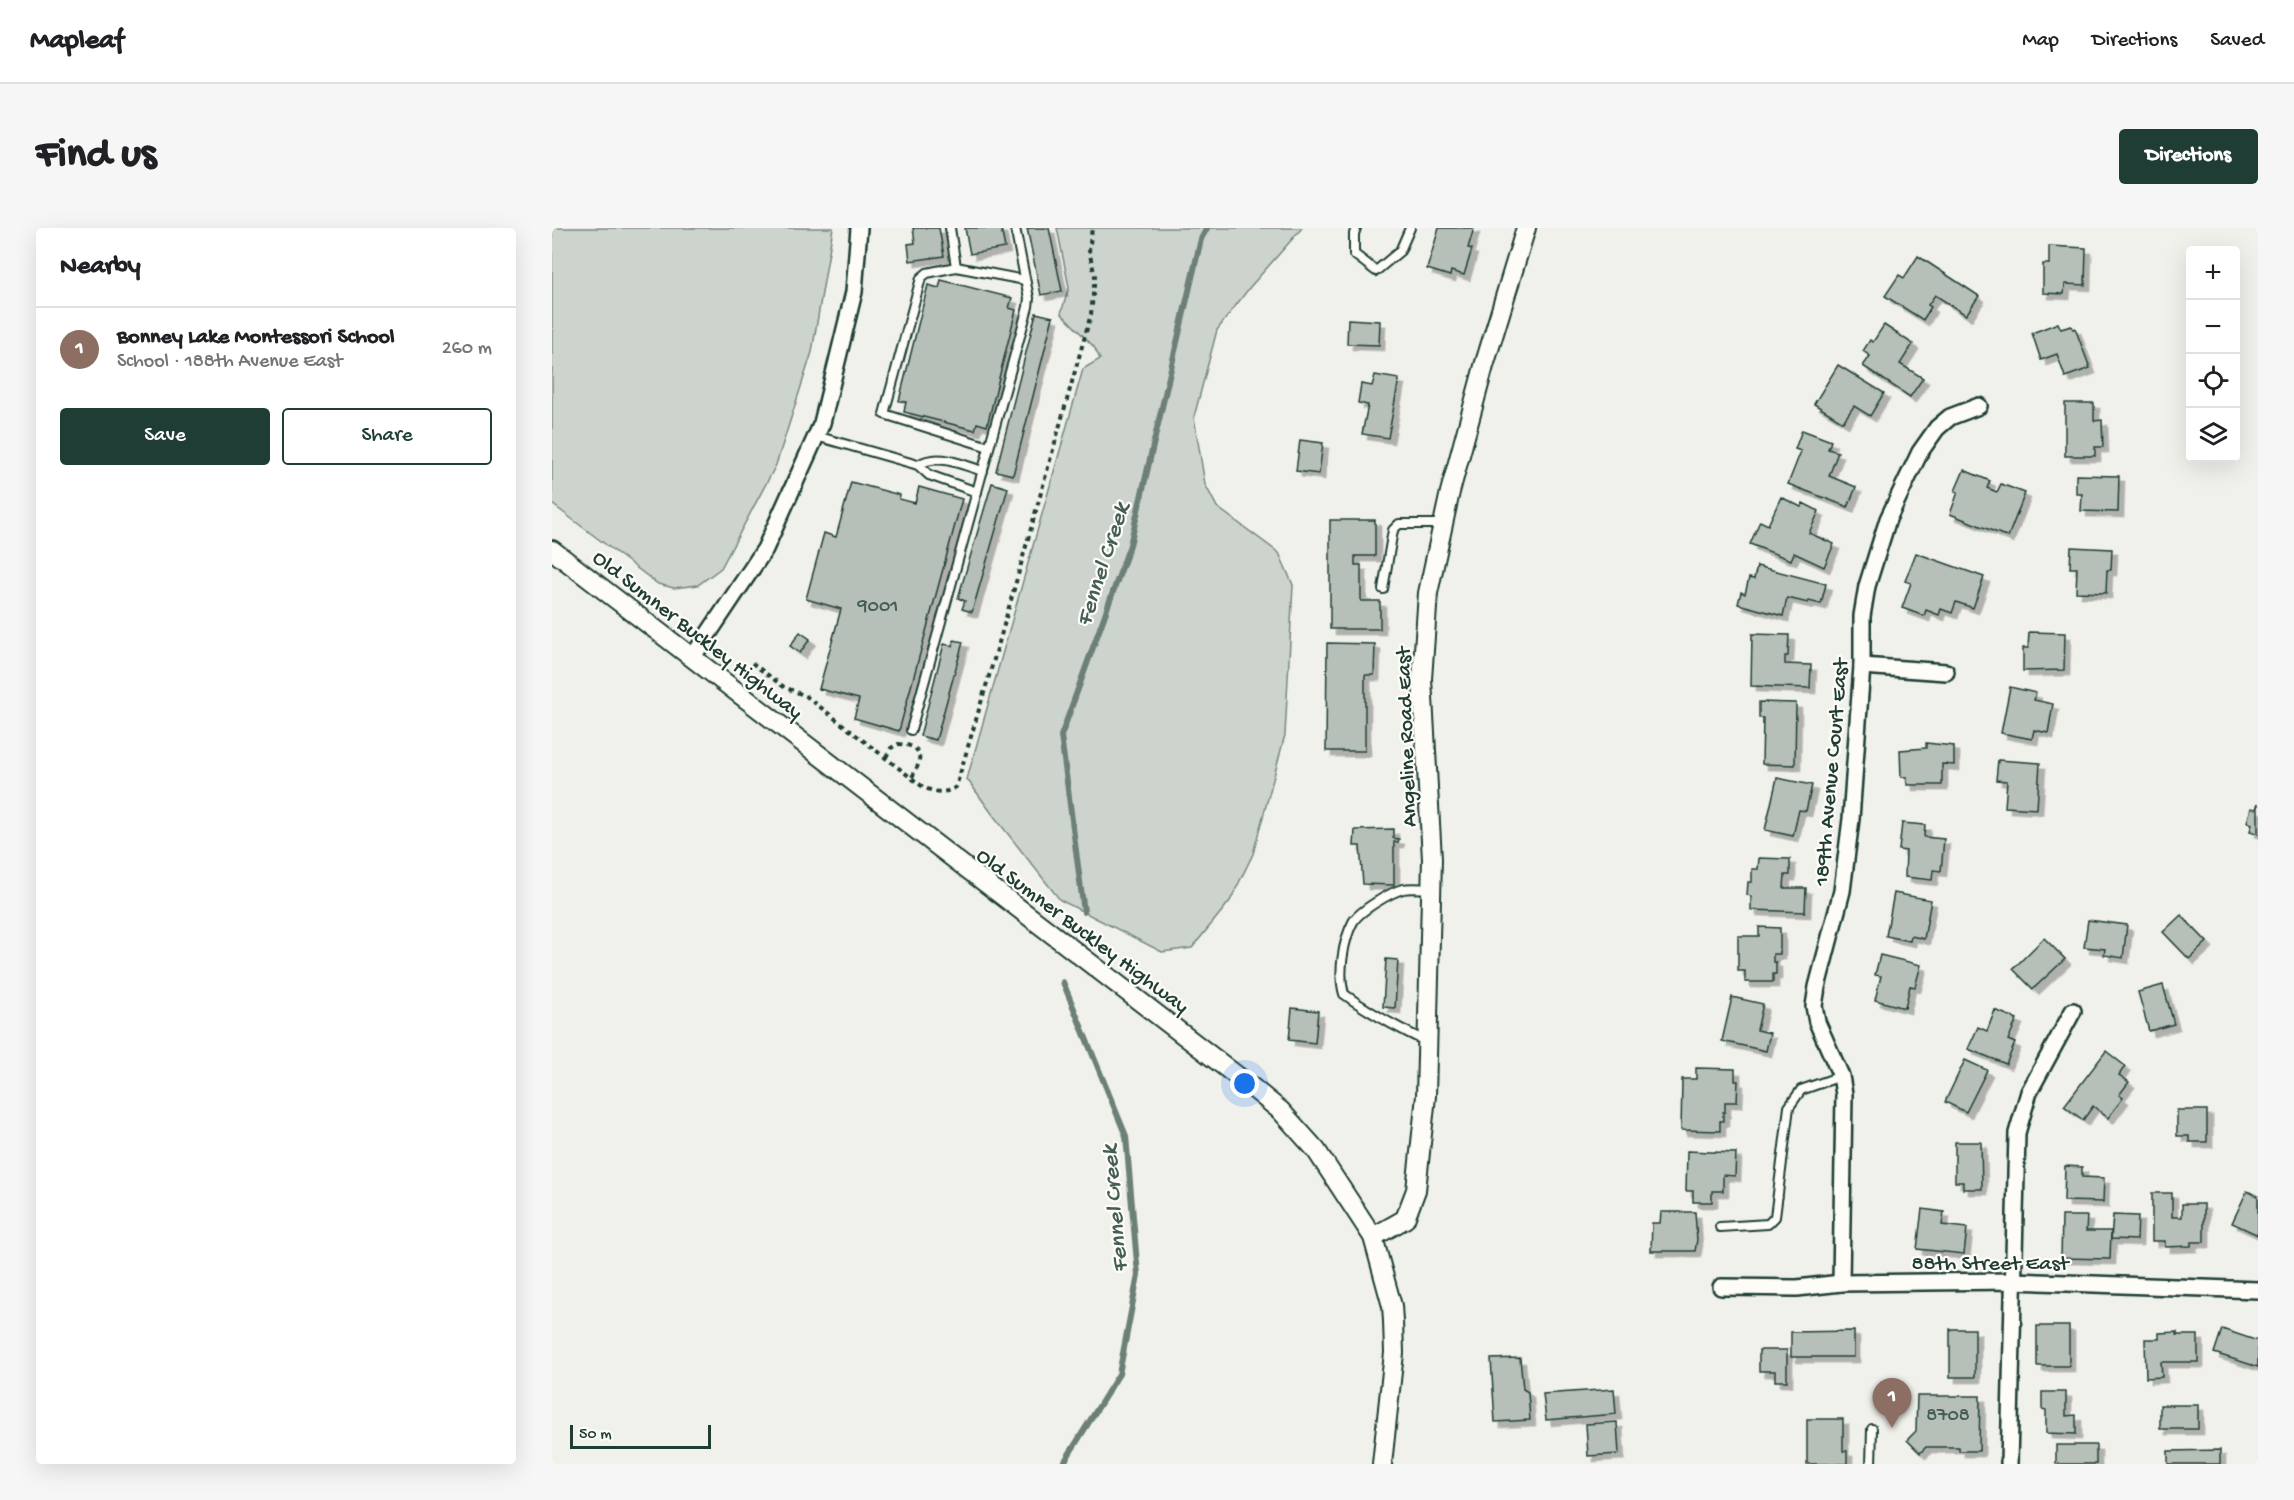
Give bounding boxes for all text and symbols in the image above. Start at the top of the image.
text: Mapleaf [30,25,124,58]
text: Map [2022,29,2059,54]
text: Directions [2092,29,2177,54]
text: Saved [2210,29,2264,54]
button: Directions [2119,129,2258,184]
text: Find us [36,132,156,181]
map controls [2186,246,2240,462]
button: + [2186,246,2240,300]
text: Nearby [60,252,141,283]
button: − [2186,300,2240,354]
text: Bonney Lake Montessori School [117,325,395,351]
text: 1 [75,338,84,361]
text: 260 m [442,338,492,361]
text: School · 188th Avenue East [117,351,342,374]
button: locate [2186,354,2240,408]
button: Save [60,408,270,465]
button: Share [282,408,492,465]
button: layers [2186,408,2240,462]
water label: Fennel Creek [1071,498,1139,630]
street label: Old Sumner Buckley Highway [586,546,807,727]
house number: 9001 [857,596,898,619]
street label: Angeline Road East [1392,644,1424,827]
street label: 189th Avenue Court East [1810,656,1856,888]
street label: Old Sumner Buckley Highway [970,844,1193,1021]
your location [1230,1069,1259,1098]
water label: Fennel Creek [1096,1141,1137,1274]
street label: 88th Street East [1912,1252,2071,1278]
pin: 1 [1872,1378,1912,1428]
house number: 8708 [1926,1405,1970,1428]
scale bar [570,1422,711,1450]
text: 50 m [579,1426,612,1445]

